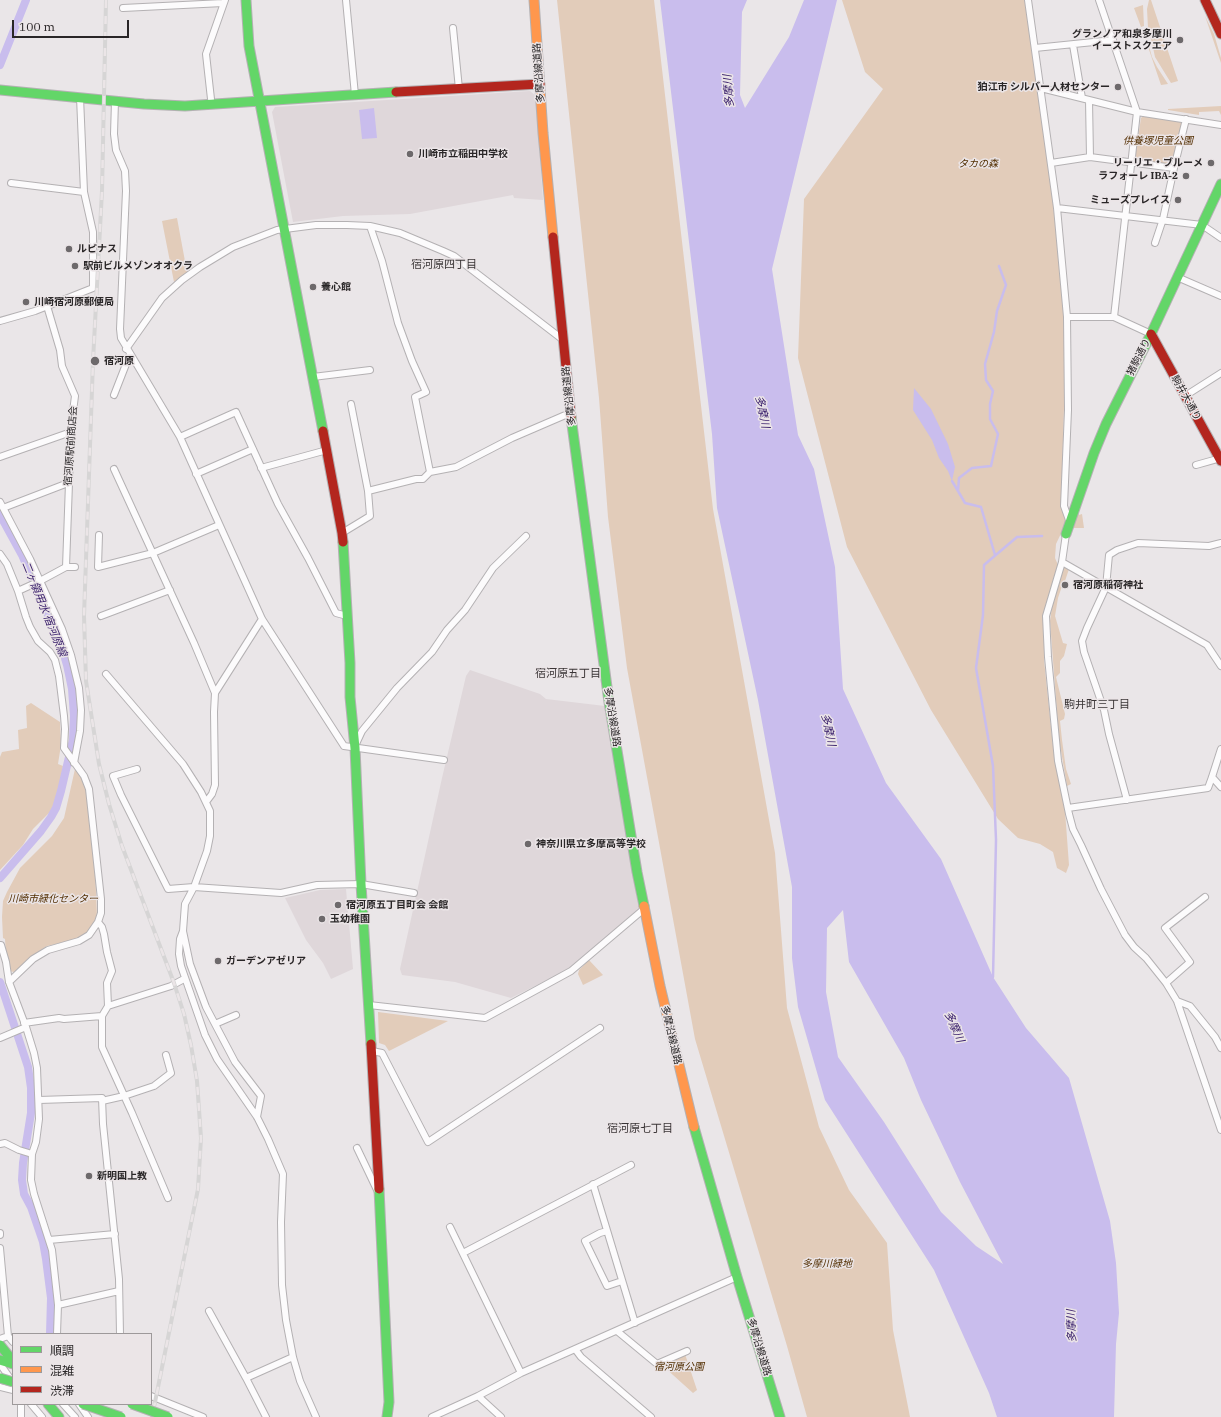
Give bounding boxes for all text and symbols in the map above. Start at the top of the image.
scale bar [14,12,131,38]
text: 100 m [19,19,55,34]
place label: グランノア和泉多摩川 イーストスクエア [1072,28,1172,52]
marker: グランノア和泉多摩川 イーストスクエア [1175,35,1185,45]
street label: 多摩沿線道路 [531,43,547,103]
water label: 多摩川 [721,74,737,108]
place label: 狛江市 シルバー人材センター [978,81,1110,93]
marker: 狛江市 シルバー人材センター [1113,82,1123,92]
park label: 供養塚児童公園 [1123,135,1193,147]
place label: 川崎市立稲田中学校 [418,148,508,160]
marker: 川崎市立稲田中学校 [405,149,415,159]
place label: リーリエ・ブルーメ [1113,157,1203,169]
park label: タカの森 [958,158,998,170]
marker: リーリエ・ブルーメ [1206,158,1216,168]
place label: ラフォーレ IBA-2 [1098,170,1178,182]
marker: ラフォーレ IBA-2 [1181,171,1191,181]
place label: ミューズプレイス [1090,194,1170,206]
marker: ミューズプレイス [1173,195,1183,205]
place label: ルピナス [77,243,117,255]
marker: ルピナス [64,244,74,254]
district label: 宿河原四丁目 [411,258,477,272]
place label: 駅前ビルメゾンオオクラ [83,260,193,272]
marker: 駅前ビルメゾンオオクラ [70,261,80,271]
place label: 養心館 [321,281,351,293]
marker: 養心館 [308,282,318,292]
place label: 川崎宿河原郵便局 [34,296,114,308]
marker: 川崎宿河原郵便局 [21,297,31,307]
street label: 猪駒通り [1125,336,1153,378]
marker: 宿河原 [89,355,101,367]
place label: 宿河原 [104,355,134,367]
street label: 多摩沿線道路 [560,366,578,426]
street label: 駒井大通り [1169,373,1203,423]
water label: 多摩川 [752,394,772,430]
street label: 宿河原駅前商店会 [62,406,80,486]
water label: 二ヶ領用水 宿河原線 [19,560,69,658]
place label: 宿河原稲荷神社 [1073,579,1143,591]
marker: 宿河原稲荷神社 [1060,580,1070,590]
district label: 宿河原五丁目 [535,667,601,681]
street label: 多摩沿線道路 [601,686,623,748]
district label: 駒井町三丁目 [1064,698,1130,712]
water label: 多摩川 [818,712,838,748]
place label: 神奈川県立多摩高等学校 [536,838,646,850]
marker: 神奈川県立多摩高等学校 [523,839,533,849]
park label: 川崎市緑化センター [8,893,98,905]
place label: 宿河原五丁目町会 会館 [346,899,448,911]
marker: 宿河原五丁目町会 会館 [333,900,343,910]
place label: 玉幼稚園 [330,913,370,925]
marker: 玉幼稚園 [317,914,327,924]
place label: ガーデンアゼリア [226,955,306,967]
marker: ガーデンアゼリア [213,956,223,966]
street label: 多摩沿線道路 [658,1004,684,1066]
water label: 多摩川 [941,1009,967,1045]
district label: 宿河原七丁目 [607,1122,673,1136]
place label: 新明国上教 [97,1170,147,1182]
marker: 新明国上教 [84,1171,94,1181]
park label: 多摩川緑地 [802,1258,852,1270]
water label: 多摩川 [1065,1309,1079,1343]
street label: 多摩沿線道路 [744,1317,774,1377]
legend [12,1333,152,1405]
text: 順調 [50,1343,74,1358]
park label: 宿河原公園 [654,1361,704,1373]
text: 混雑 [50,1363,74,1378]
text: 渋滞 [50,1383,74,1398]

